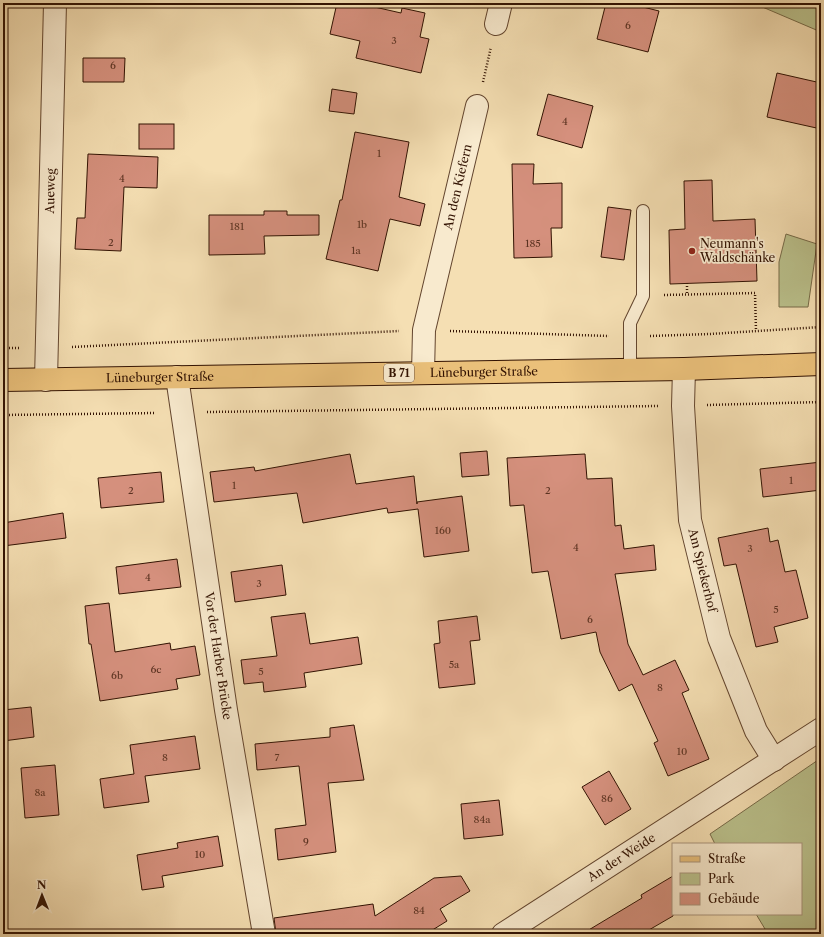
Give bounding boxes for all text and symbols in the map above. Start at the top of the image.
house number: 6 [625,19,631,32]
house number: 3 [391,34,397,47]
house number: 6 [110,59,116,72]
house number: 4 [562,115,568,128]
street label: An den Kiefern [440,142,475,232]
house number: 1 [377,147,382,160]
street label: Aueweg [42,168,58,215]
house number: 4 [119,172,125,185]
house number: 1b [357,218,367,231]
house number: 181 [230,220,245,233]
house number: 2 [108,236,114,249]
place label: Neumann's Waldschänke [699,236,776,265]
house number: 185 [525,237,541,250]
house number: 1a [351,244,361,257]
marker: Neumann's Waldschänke [687,246,697,256]
street label: Lüneburger Straße [430,363,538,380]
road number: B 71 [384,364,414,382]
street label: Lüneburger Straße [106,369,214,385]
house number: 1 [789,474,794,487]
house number: 1 [232,479,237,492]
house number: 2 [128,484,134,497]
house number: 2 [545,484,551,497]
house number: 160 [435,524,451,537]
street label: Am Spiekerhof [685,526,721,615]
house number: 4 [573,541,579,554]
house number: 3 [747,542,753,555]
house number: 4 [145,571,151,584]
house number: 3 [256,577,262,590]
street label: Vor der Harber Brücke [202,590,236,721]
house number: 5 [773,603,779,616]
house number: 6 [587,613,593,626]
house number: 5a [449,658,460,671]
house number: 6c [150,663,162,676]
house number: 5 [258,665,264,678]
house number: 6b [111,669,123,682]
house number: 8 [657,681,663,694]
house number: 10 [677,745,687,758]
house number: 8 [162,751,168,764]
house number: 7 [275,751,280,764]
house number: 8a [34,786,46,799]
house number: 86 [601,792,613,805]
house number: 84a [474,813,491,826]
street label: An der Weide [584,830,658,885]
house number: 9 [303,835,309,848]
legend [672,843,802,915]
house number: 10 [195,848,205,861]
text: Straße [708,851,746,866]
text: Park [708,871,735,886]
north arrow [22,875,62,915]
text: N [37,878,47,892]
text: Gebäude [708,891,760,906]
house number: 84 [413,904,425,917]

